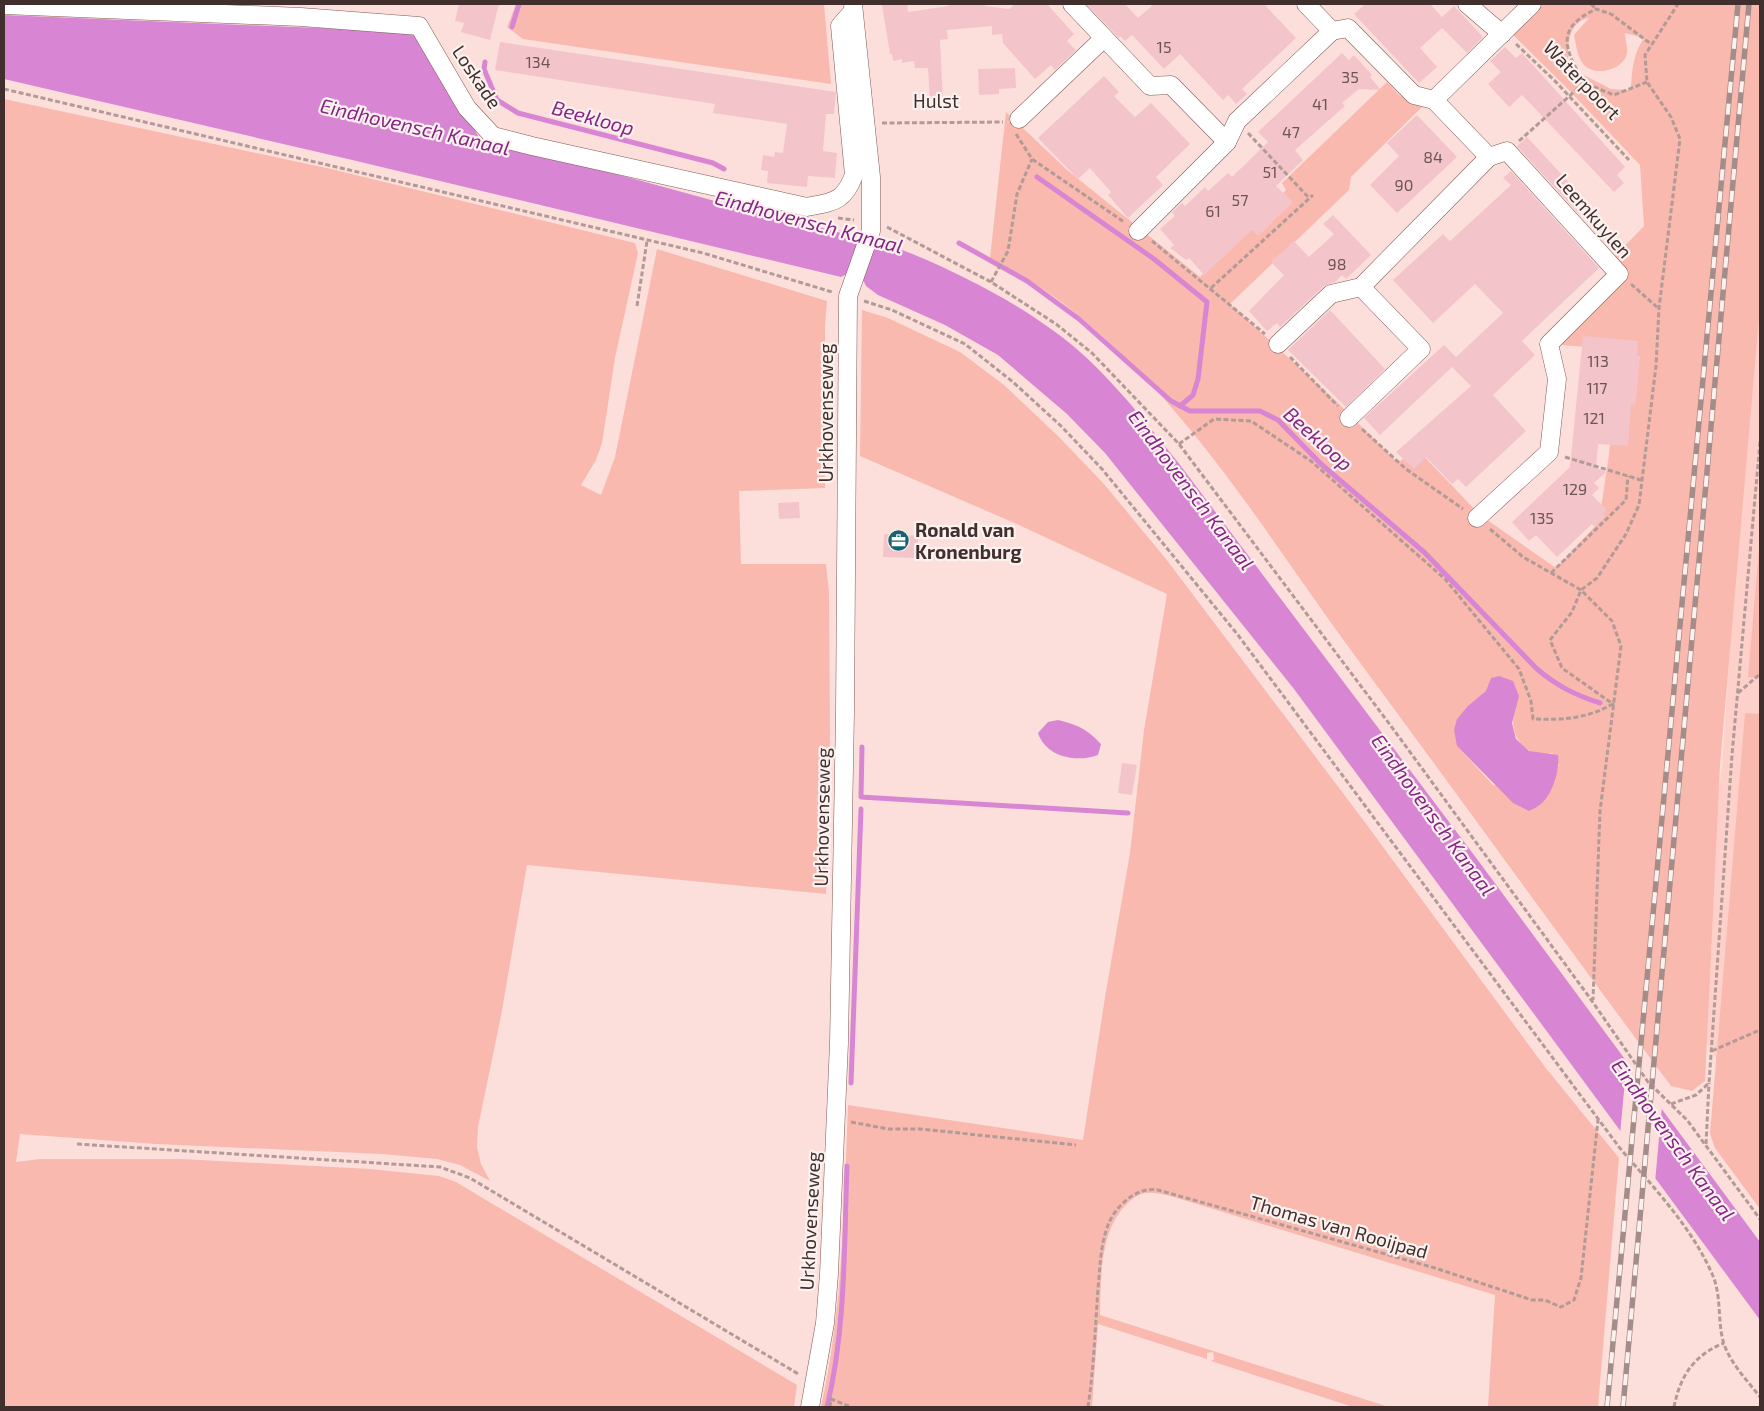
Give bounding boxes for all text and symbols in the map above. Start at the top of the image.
street label: Waterpoort [1539,35,1626,124]
house number: 15 [1157,37,1171,56]
street label: Loskade [448,41,507,113]
house number: 134 [525,52,551,71]
house number: 35 [1341,67,1359,86]
street label: Hulst [913,89,959,112]
water label: Eindhovensch Kanaal [318,93,512,160]
house number: 41 [1312,94,1328,113]
water label: Beekloop [549,95,637,140]
house number: 47 [1282,122,1300,141]
house number: 84 [1423,147,1443,166]
house number: 51 [1263,162,1277,181]
street label: Leemkuylen [1552,169,1637,263]
house number: 90 [1395,175,1413,194]
water label: Eindhovensch Kanaal [713,184,906,258]
house number: 57 [1232,190,1248,209]
house number: 61 [1205,201,1221,220]
house number: 98 [1328,254,1346,273]
street label: Urkhovenseweg [814,343,837,483]
house number: 113 [1587,351,1609,370]
house number: 117 [1587,378,1607,397]
water label: Beekloop [1279,401,1358,475]
water label: Eindhovensch Kanaal [1124,405,1260,574]
house number: 121 [1583,408,1605,427]
house number: 129 [1563,479,1587,498]
house number: 135 [1530,508,1554,527]
place label: Ronald van Kronenburg [915,518,1021,563]
office icon: Ronald van Kronenburg [887,529,911,553]
water label: Eindhovensch Kanaal [1367,729,1501,900]
street label: Urkhovenseweg [809,747,834,887]
water label: Eindhovensch Kanaal [1607,1054,1741,1225]
street label: Urkhovenseweg [794,1151,825,1291]
street label: Thomas van Rooijpad [1247,1190,1431,1263]

